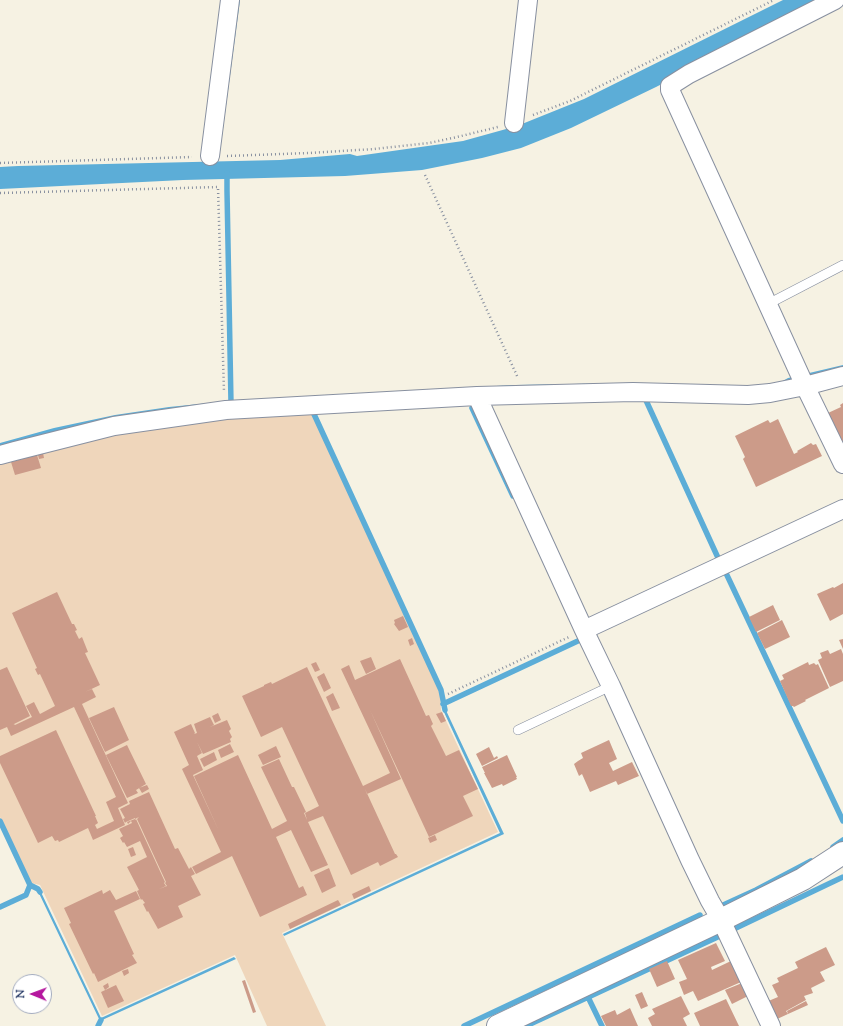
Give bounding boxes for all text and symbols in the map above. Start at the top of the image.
north arrow [12,974,52,1014]
text: N [13,989,29,998]

